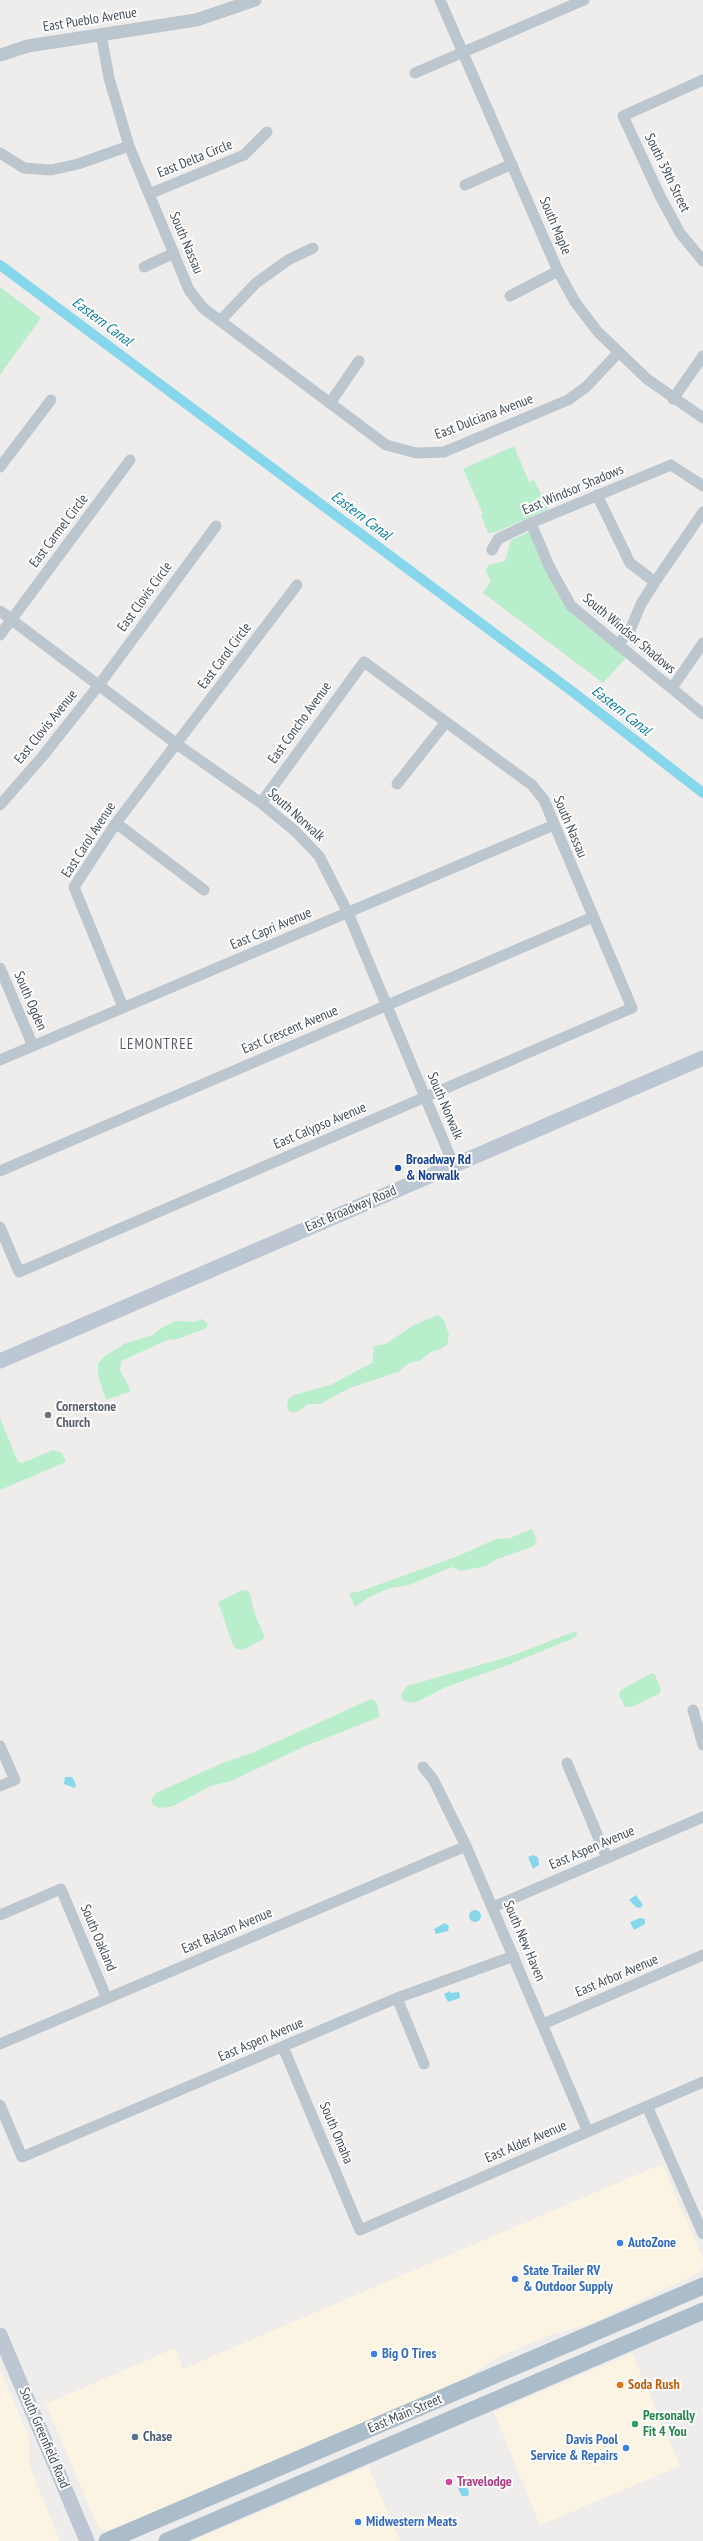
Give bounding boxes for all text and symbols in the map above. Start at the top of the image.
street label: East Pueblo Avenue [42,4,138,36]
street label: South 39th Street [641,131,693,215]
street label: East Delta Circle [155,136,235,182]
street label: South Maple [535,195,575,257]
street label: South Nassau [165,210,207,276]
water label: Eastern Canal [68,294,136,350]
street label: East Dulciana Avenue [433,391,535,443]
street label: East Windsor Shadows [520,461,626,519]
water label: Eastern Canal [327,488,395,544]
street label: East Carmel Circle [26,491,92,571]
street label: East Clovis Circle [114,559,176,635]
street label: South Windsor Shadows [579,590,679,678]
street label: East Carol Circle [195,620,255,692]
street label: East Concho Avenue [265,679,335,767]
water label: Eastern Canal [588,682,654,740]
street label: East Clovis Avenue [11,687,81,767]
street label: South Norwalk [264,785,328,845]
street label: South Nassau [549,794,591,860]
street label: East Carol Avenue [58,799,120,881]
street label: East Capri Avenue [228,904,314,954]
street label: South Ogden [10,969,50,1033]
street label: East Crescent Avenue [239,1002,341,1058]
district label: LEMONTREE [120,1036,194,1054]
street label: South Norwalk [423,1070,467,1142]
street label: East Calypso Avenue [271,1099,369,1153]
place label: Broadway Rd & Norwalk [406,1152,471,1184]
marker: Broadway Rd & Norwalk [393,1163,403,1173]
street label: East Broadway Road [303,1182,399,1236]
place label: Cornerstone Church [56,1399,116,1432]
marker: Cornerstone Church [43,1410,53,1420]
street label: East Aspen Avenue [547,1823,637,1873]
street label: South New Haven [499,1898,549,1984]
street label: South Oakland [76,1902,120,1974]
street label: East Balsam Avenue [179,1904,275,1958]
street label: East Arbor Avenue [573,1951,661,2001]
street label: East Aspen Avenue [216,2015,306,2065]
street label: South Omaha [316,2100,356,2166]
street label: East Alder Avenue [483,2117,569,2167]
place label: AutoZone [628,2235,676,2251]
marker: AutoZone [615,2238,625,2248]
place label: State Trailer RV & Outdoor Supply [523,2263,613,2296]
marker: State Trailer RV & Outdoor Supply [510,2274,520,2284]
place label: Big O Tires [382,2346,436,2362]
marker: Big O Tires [369,2349,379,2359]
place label: Soda Rush [628,2377,680,2393]
marker: Soda Rush [615,2380,625,2390]
street label: South Greenfield Road [15,2385,73,2491]
street label: East Main Street [365,2391,445,2437]
place label: Personally Fit 4 You [643,2408,695,2440]
marker: Personally Fit 4 You [630,2419,640,2429]
place label: Chase [143,2429,172,2445]
marker: Chase [130,2432,140,2442]
place label: Davis Pool Service & Repairs [531,2432,618,2464]
marker: Davis Pool Service & Repairs [621,2443,631,2453]
place label: Travelodge [457,2474,512,2490]
marker: Travelodge [444,2477,454,2487]
place label: Midwestern Meats [366,2514,457,2530]
marker: Midwestern Meats [353,2517,363,2527]

